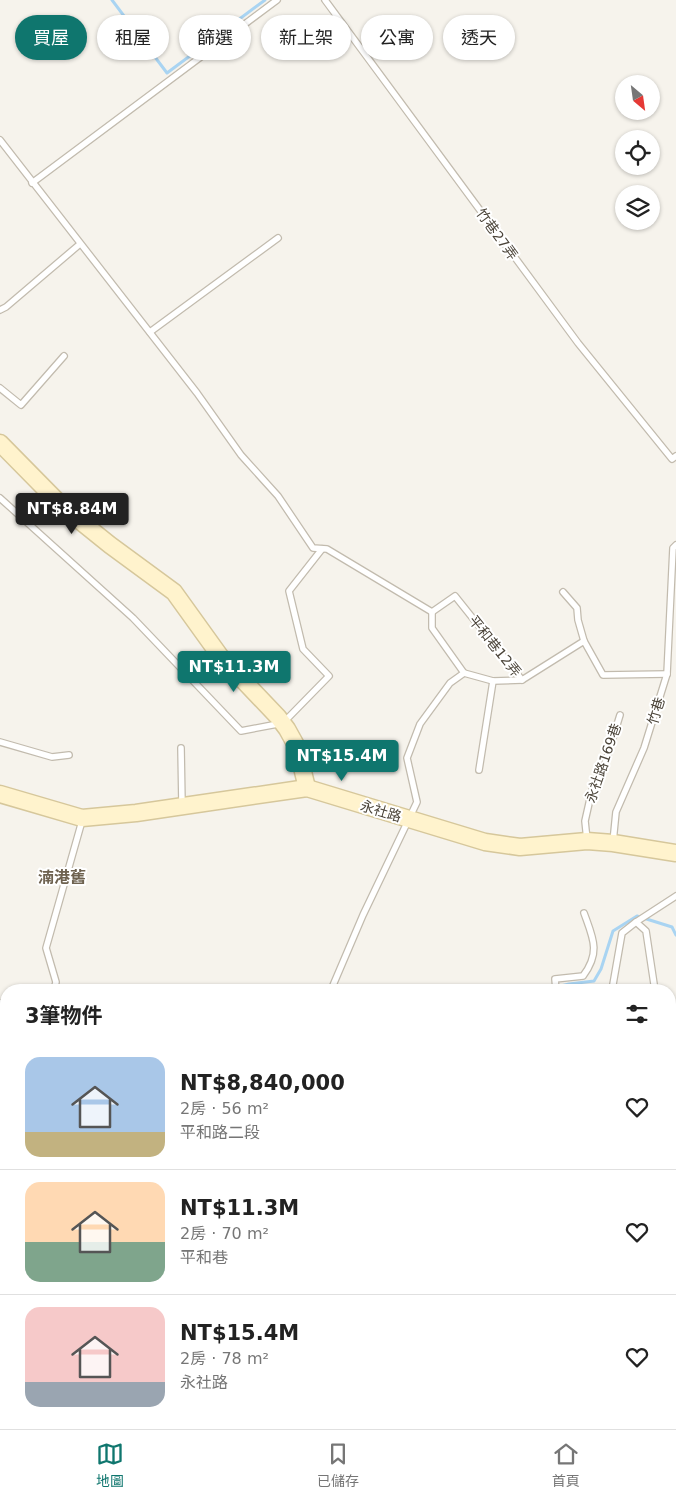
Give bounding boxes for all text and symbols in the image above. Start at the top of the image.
chip: 買屋 [15,15,87,60]
chip: 租屋 [97,15,169,60]
chip: 篩選 [179,15,251,60]
chip: 新上架 [261,15,351,60]
chip: 公寓 [361,15,433,60]
chip: 透天 [443,15,515,60]
north arrow [615,75,660,120]
map controls [615,75,660,230]
button: locate [615,130,660,175]
button: layers [615,185,660,230]
street label: 竹巷27弄 [473,205,521,263]
pin: NT$8.84M [20,492,124,535]
text: NT$8.84M [27,499,117,518]
street label: 平和巷12弄 [466,612,524,680]
pin: NT$11.3M [182,650,286,693]
text: NT$11.3M [189,657,279,676]
street label: 竹巷 [644,695,668,727]
street label: 永社路169巷 [582,721,624,805]
pin: NT$15.4M [290,740,394,782]
text: NT$15.4M [297,746,387,765]
street label: 永社路 [359,797,403,825]
district label: 湳港舊 [38,868,86,887]
icon: filters [623,1000,651,1028]
text: 3筆物件 [25,1004,103,1028]
text: NT$8,840,000 [180,1071,345,1095]
icon: home [65,1077,125,1137]
icon: heart [623,1093,651,1121]
text: 2房 · 56 m² [180,1099,269,1118]
text: 平和路二段 [180,1123,260,1142]
text: NT$11.3M [180,1196,299,1220]
icon: home [65,1202,125,1262]
icon: heart [623,1218,651,1246]
text: 2房 · 70 m² [180,1224,269,1243]
text: 平和巷 [180,1248,228,1267]
text: NT$15.4M [180,1321,299,1345]
icon: home [65,1327,125,1387]
icon: heart [623,1343,651,1371]
text: 2房 · 78 m² [180,1349,269,1368]
text: 永社路 [180,1373,228,1392]
tab: 地圖 [96,1440,124,1490]
tab: 已儲存 [317,1440,359,1490]
tab: 首頁 [552,1440,580,1490]

